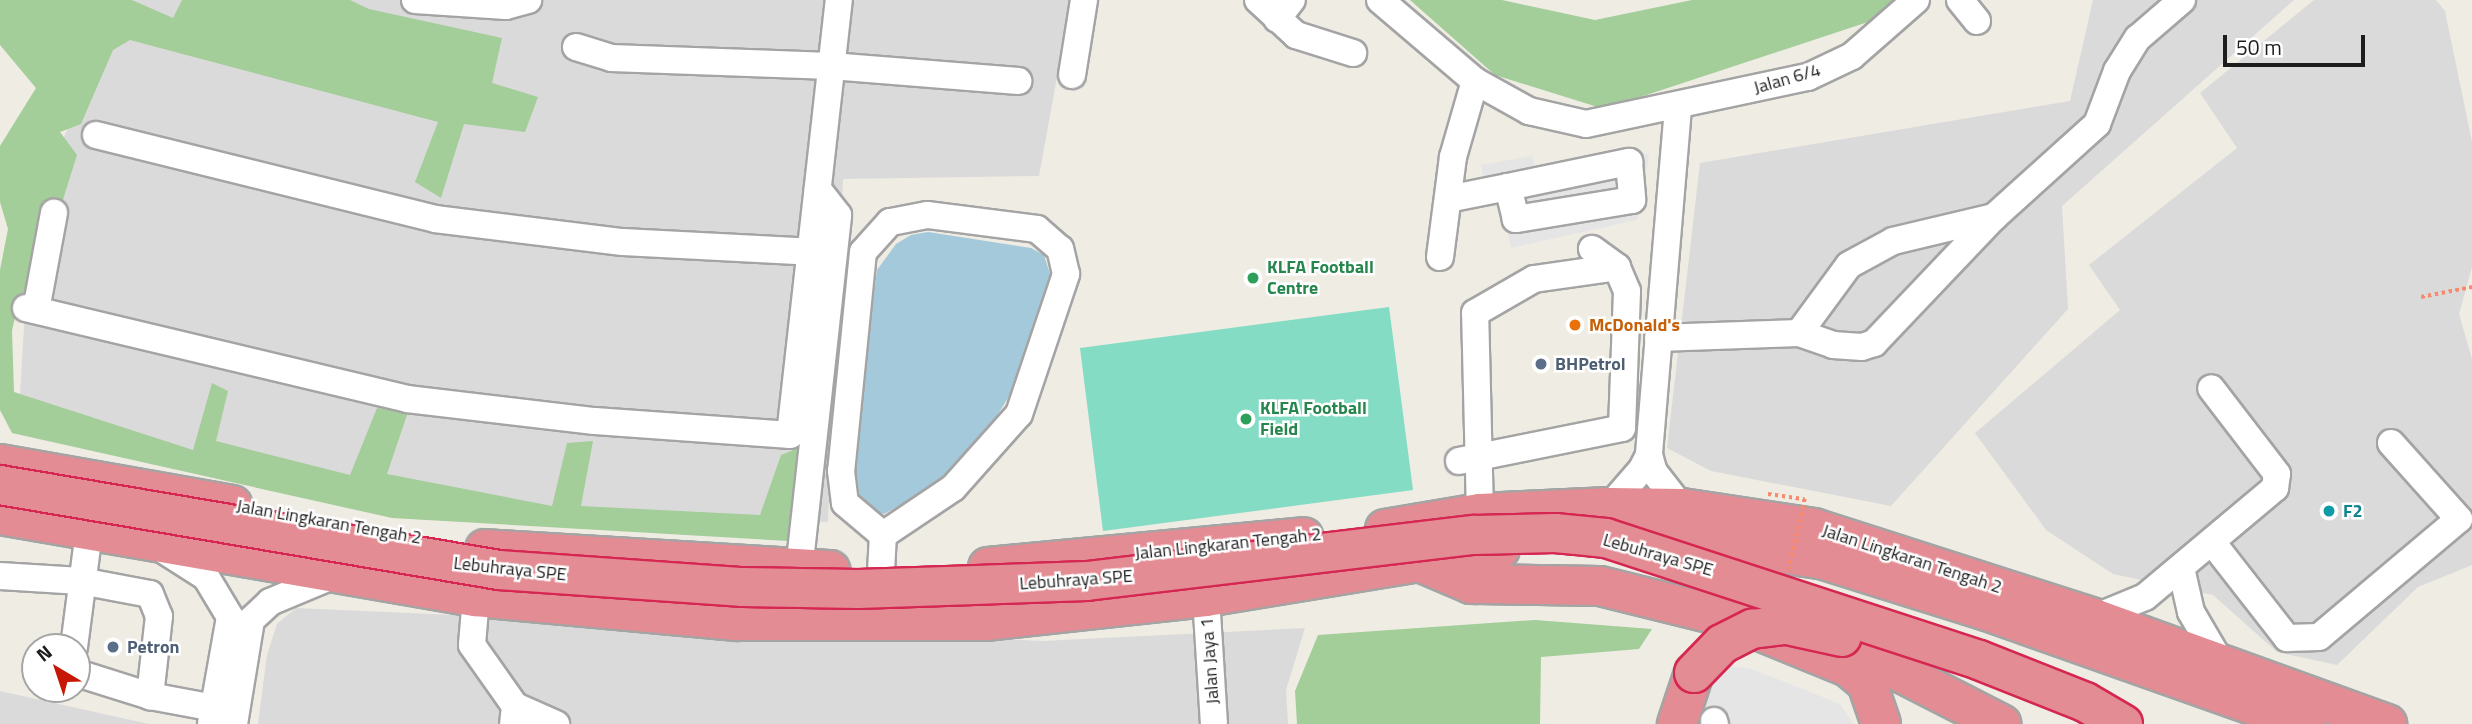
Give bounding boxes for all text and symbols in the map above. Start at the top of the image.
scale bar [2227,21,2369,65]
text: 50 m [2236,31,2282,63]
street label: Jalan 6/4 [1751,59,1823,99]
place label: KLFA Football Centre [1267,257,1374,300]
marker: KLFA Football Centre [1245,270,1261,286]
place label: McDonald's [1589,314,1680,336]
marker: McDonald's [1567,317,1583,333]
place label: BHPetrol [1555,353,1626,375]
marker: BHPetrol [1533,356,1549,372]
place label: KLFA Football Field [1260,398,1367,440]
marker: KLFA Football Field [1238,411,1254,427]
street label: Jalan Lingkaran Tengah 2 [235,495,423,549]
place label: F2 [2343,500,2363,522]
marker: F2 [2321,503,2337,519]
street label: Jalan Lingkaran Tengah 2 [1819,520,2005,598]
street label: Jalan Lingkaran Tengah 2 [1134,523,1322,565]
street label: Lebuhraya SPE [1601,529,1715,581]
street label: Lebuhraya SPE [452,552,568,586]
street label: Lebuhraya SPE [1019,565,1133,595]
street label: Jalan Jaya 1 [1196,617,1224,705]
north arrow [21,633,91,703]
place label: Petron [127,636,180,658]
text: N [29,637,58,668]
marker: Petron [105,639,121,655]

